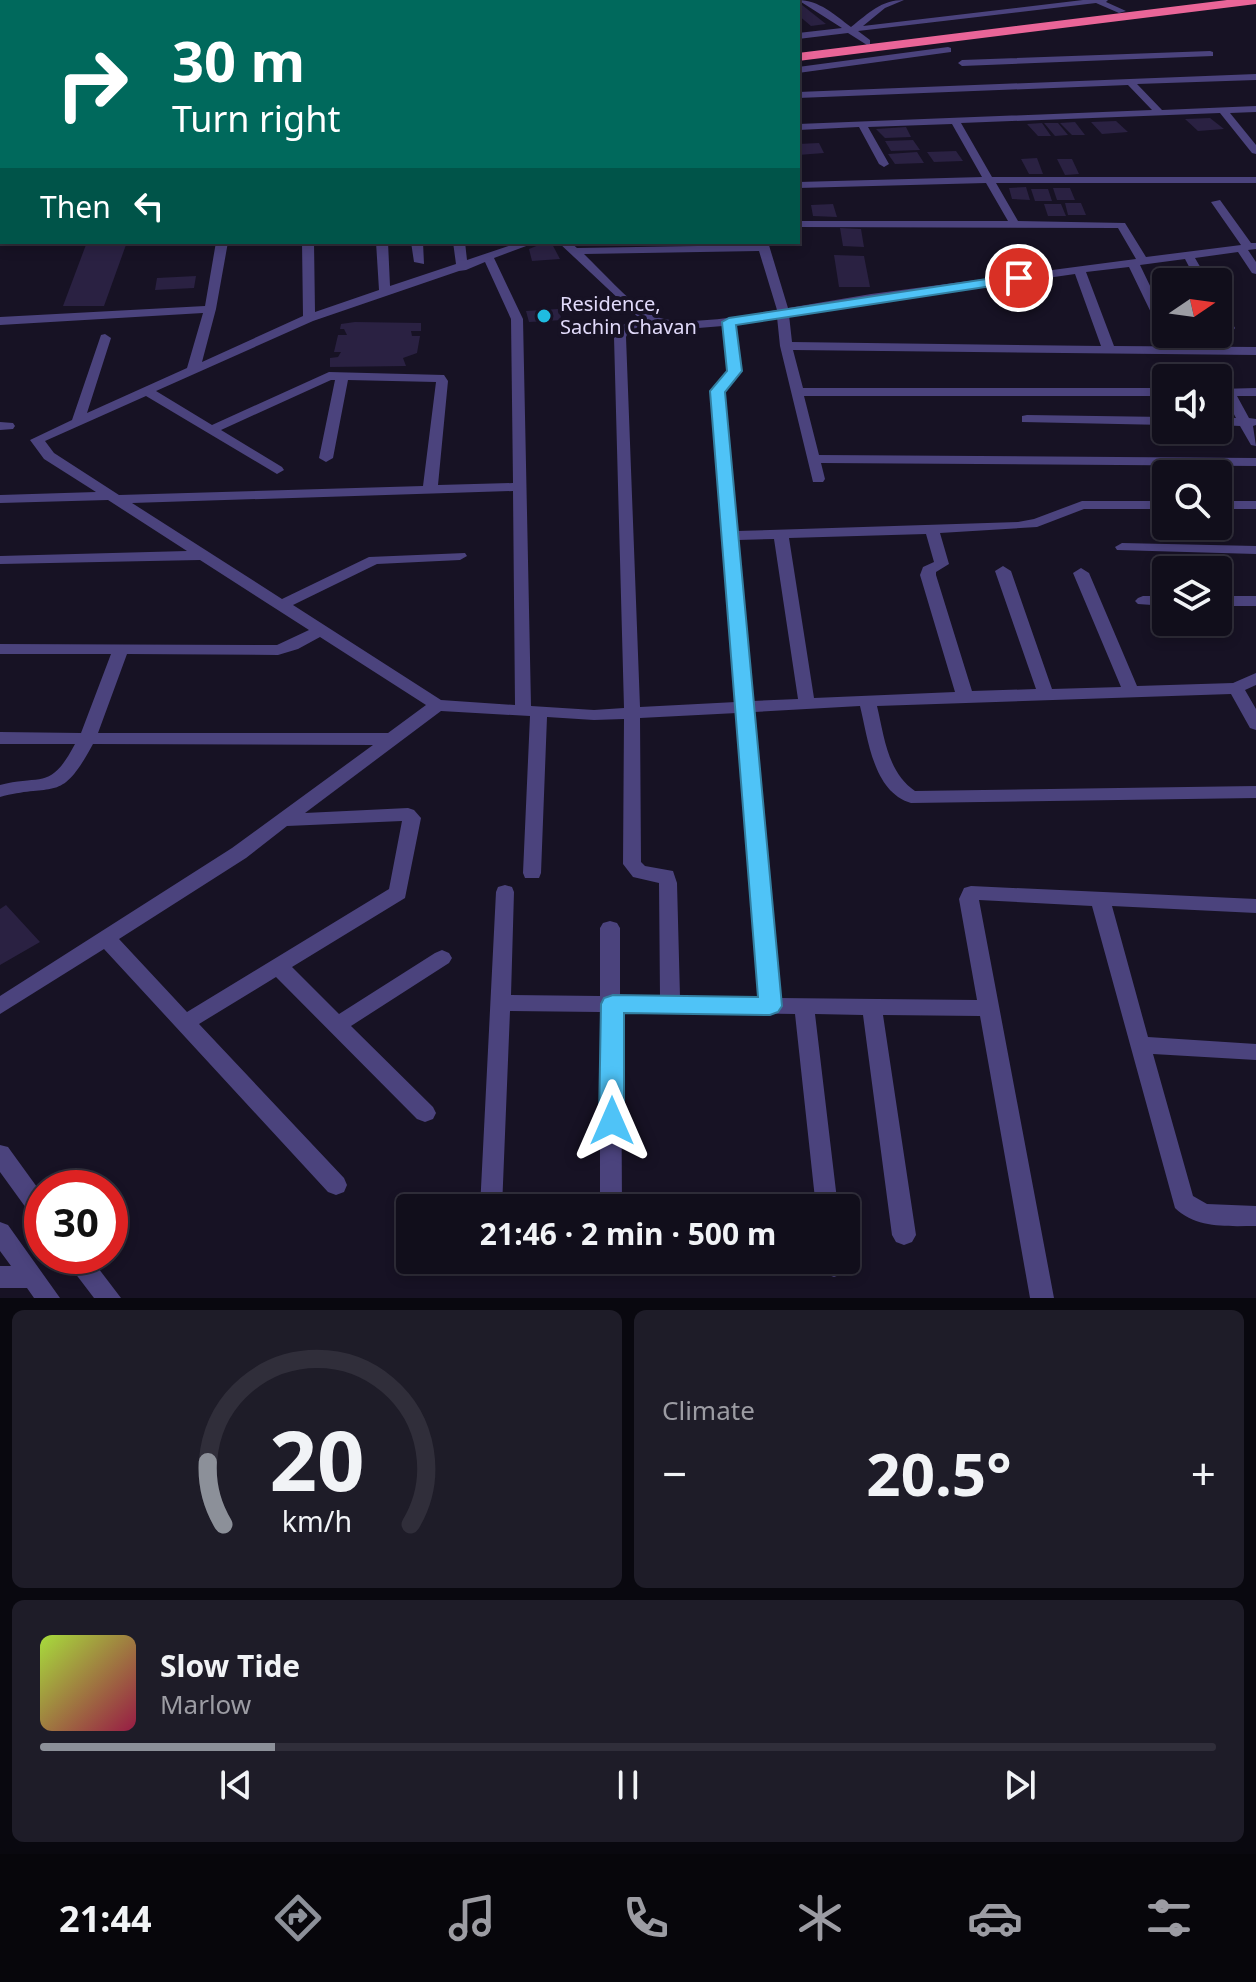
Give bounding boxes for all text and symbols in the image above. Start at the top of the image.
text: 30 m [172,22,305,98]
icon: right [40,32,144,136]
text: Turn right [172,94,340,143]
icon: left [127,184,171,228]
text: Then [40,186,111,227]
pin [985,244,1053,312]
icon: arrive [997,256,1041,300]
north arrow [1152,268,1232,348]
map controls [1152,268,1232,636]
place label: Residence, Sachin Chavan [560,290,697,340]
marker: Residence, Sachin Chavan [535,307,553,325]
button: sound [1152,364,1232,444]
button: search [1152,460,1232,540]
button: layers [1152,556,1232,636]
position arrow [570,1079,654,1163]
speed limit sign: 30 [24,1170,128,1274]
text: 21:46 · 2 min · 500 m [480,1213,776,1254]
text: Climate [662,1392,755,1428]
text: 20 [269,1402,365,1515]
text: 20.5° [866,1432,1012,1514]
text: − [662,1443,687,1503]
text: + [1191,1443,1216,1503]
text: km/h [282,1501,352,1540]
text: Slow Tide [160,1645,300,1686]
text: Marlow [160,1686,251,1722]
icon: previous [214,1763,258,1807]
icon: pause [606,1763,650,1807]
icon: next [998,1763,1042,1807]
icon: directions [270,1890,326,1946]
icon: music [444,1890,500,1946]
icon: phone [618,1890,674,1946]
icon: climate [792,1890,848,1946]
icon: car [967,1890,1023,1946]
icon: filters [1141,1890,1197,1946]
text: 21:44 [59,1894,152,1943]

